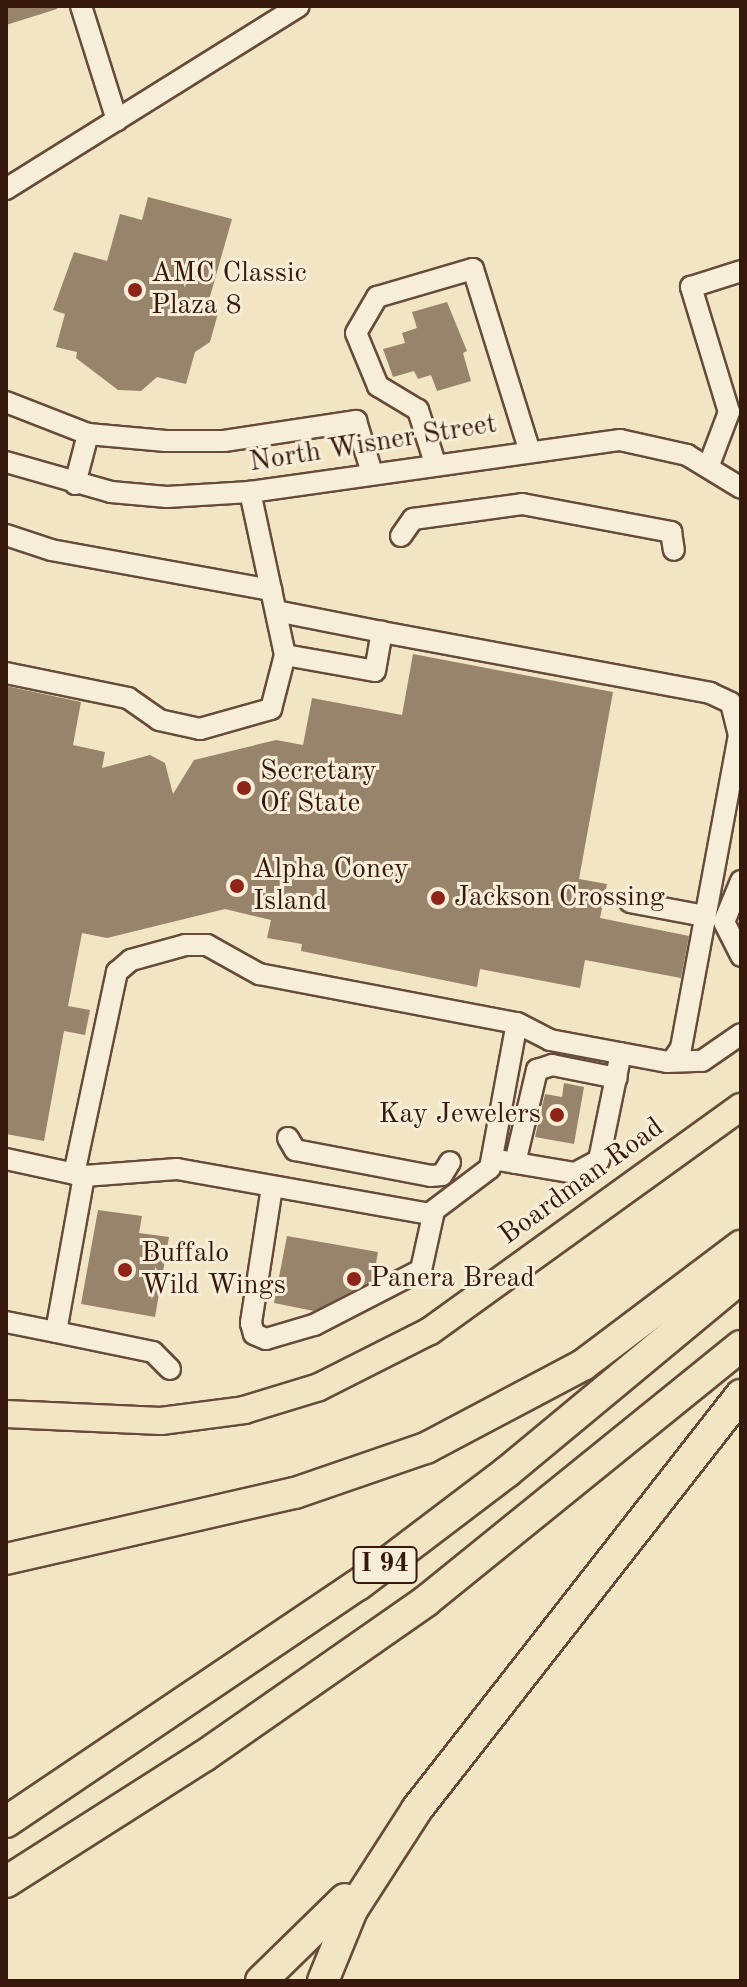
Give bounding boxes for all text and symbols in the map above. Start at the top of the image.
place label: AMC Classic Plaza 8 [151,257,307,323]
marker: AMC Classic Plaza 8 [126,281,144,299]
street label: North Wisner Street [247,408,499,480]
place label: Secretary Of State [260,755,377,821]
marker: Secretary Of State [235,779,253,797]
place label: Alpha Coney Island [253,853,409,919]
marker: Alpha Coney Island [228,877,246,895]
place label: Jackson Crossing [454,881,665,915]
marker: Jackson Crossing [429,889,447,907]
place label: Kay Jewelers [378,1098,541,1132]
marker: Kay Jewelers [548,1106,566,1124]
street label: Boardman Road [493,1111,671,1253]
place label: Buffalo Wild Wings [141,1237,286,1303]
marker: Buffalo Wild Wings [116,1261,134,1279]
place label: Panera Bread [370,1262,535,1296]
marker: Panera Bread [345,1270,363,1288]
road number: I 94 [351,1543,419,1587]

